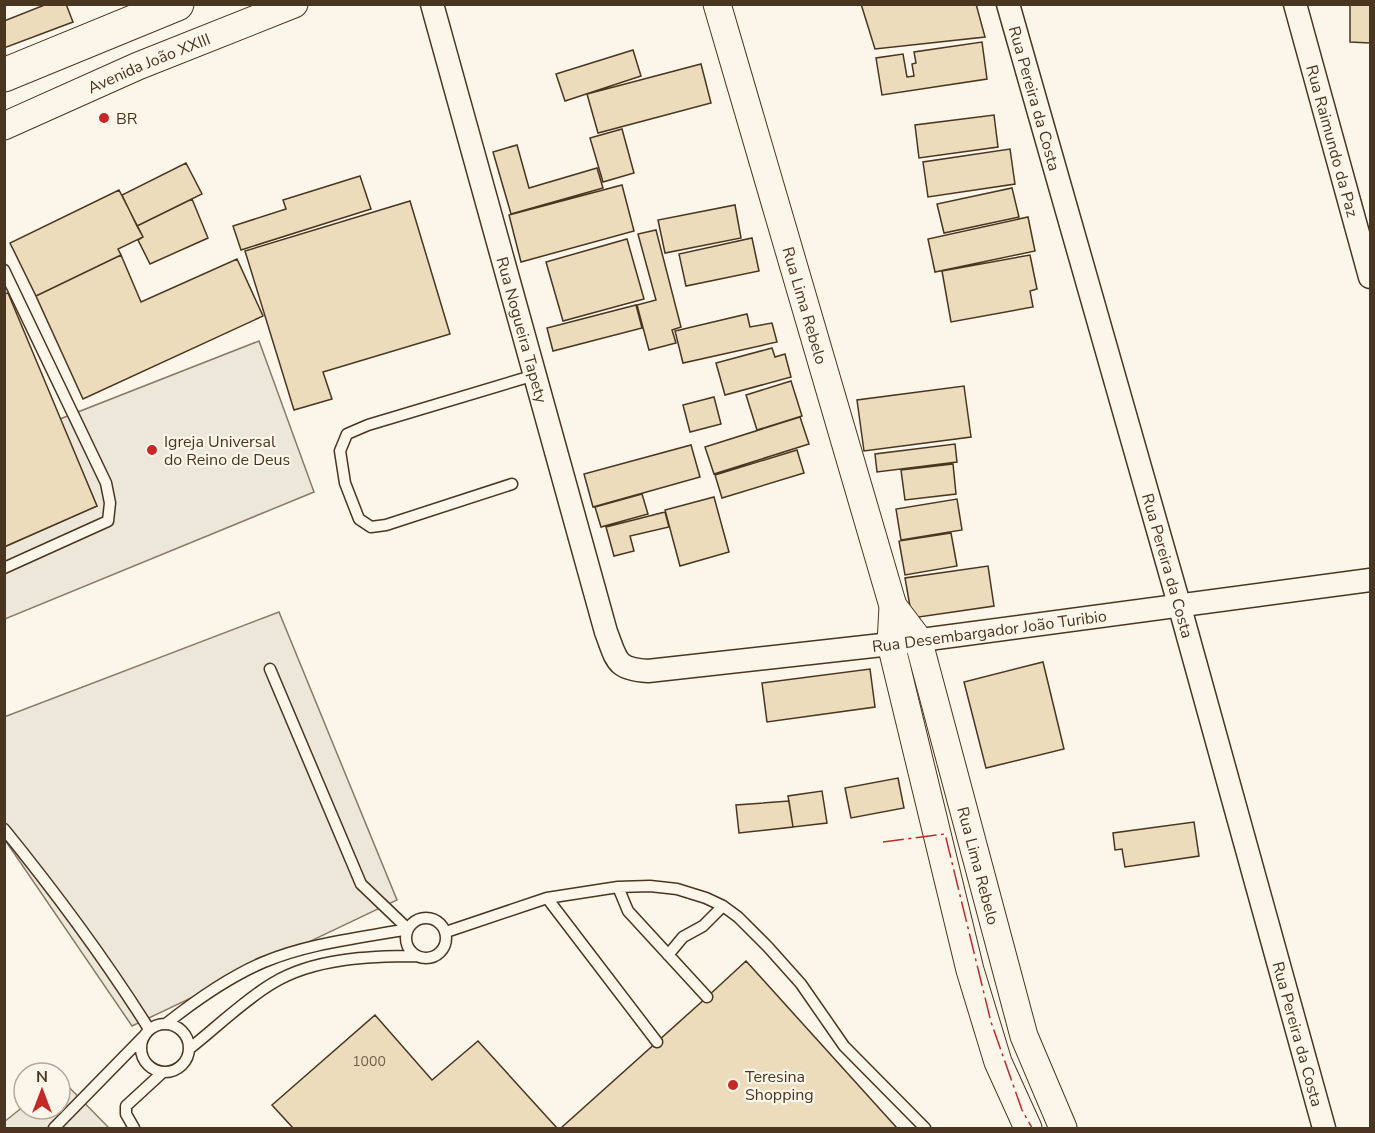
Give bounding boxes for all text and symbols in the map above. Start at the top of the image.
street label: Rua Pereira da Costa [1003,24,1065,173]
street label: Avenida João XXIII [84,28,214,99]
street label: Rua Raimundo da Paz [1300,63,1363,220]
place label: BR [116,108,138,130]
marker: BR [97,111,111,125]
street label: Rua Lima Rebelo [777,244,832,367]
street label: Rua Nogueira Tapety [491,254,552,406]
place label: Igreja Universal do Reino de Deus [164,431,290,471]
marker: Igreja Universal do Reino de Deus [145,443,159,457]
street label: Rua Pereira da Costa [1136,491,1198,641]
street label: Rua Desembargador João Turibio [871,605,1108,658]
street label: Rua Lima Rebelo [951,804,1004,928]
street label: Rua Pereira da Costa [1266,959,1328,1109]
house number: 1000 [352,1052,386,1071]
north arrow [12,1061,72,1121]
text: N [36,1066,48,1088]
place label: Teresina Shopping [745,1066,814,1106]
marker: Teresina Shopping [726,1078,740,1092]

